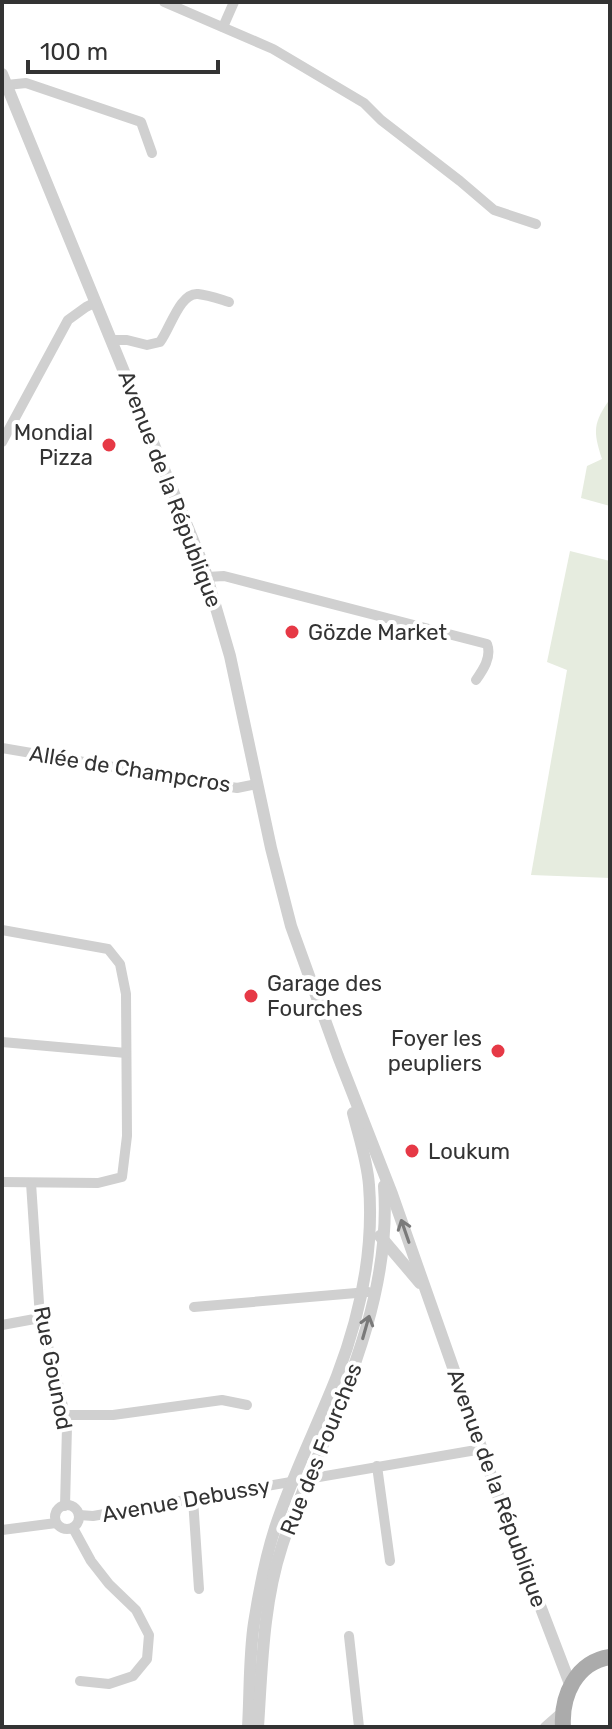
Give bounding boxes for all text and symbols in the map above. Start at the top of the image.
scale bar [28,24,218,74]
text: 100 m [40,38,108,66]
street label: Avenue de la République [112,367,228,611]
place label: Mondial Pizza [14,419,93,471]
marker: Mondial Pizza [100,436,118,454]
place label: Gözde Market [308,619,447,646]
marker: Gözde Market [283,623,301,641]
street label: Allée de Champcros [28,740,232,798]
place label: Garage des Fourches [267,970,382,1022]
marker: Garage des Fourches [242,987,260,1005]
place label: Foyer les peupliers [388,1025,482,1077]
marker: Foyer les peupliers [489,1042,507,1060]
place label: Loukum [428,1138,510,1165]
marker: Loukum [403,1142,421,1160]
one-way arrow [396,1219,411,1244]
street label: Rue Gounod [28,1304,78,1432]
one-way arrow [359,1314,374,1340]
street label: Rue des Fourches [274,1359,368,1539]
street label: Avenue de la République [441,1365,553,1611]
street label: Avenue Debussy [100,1472,272,1528]

